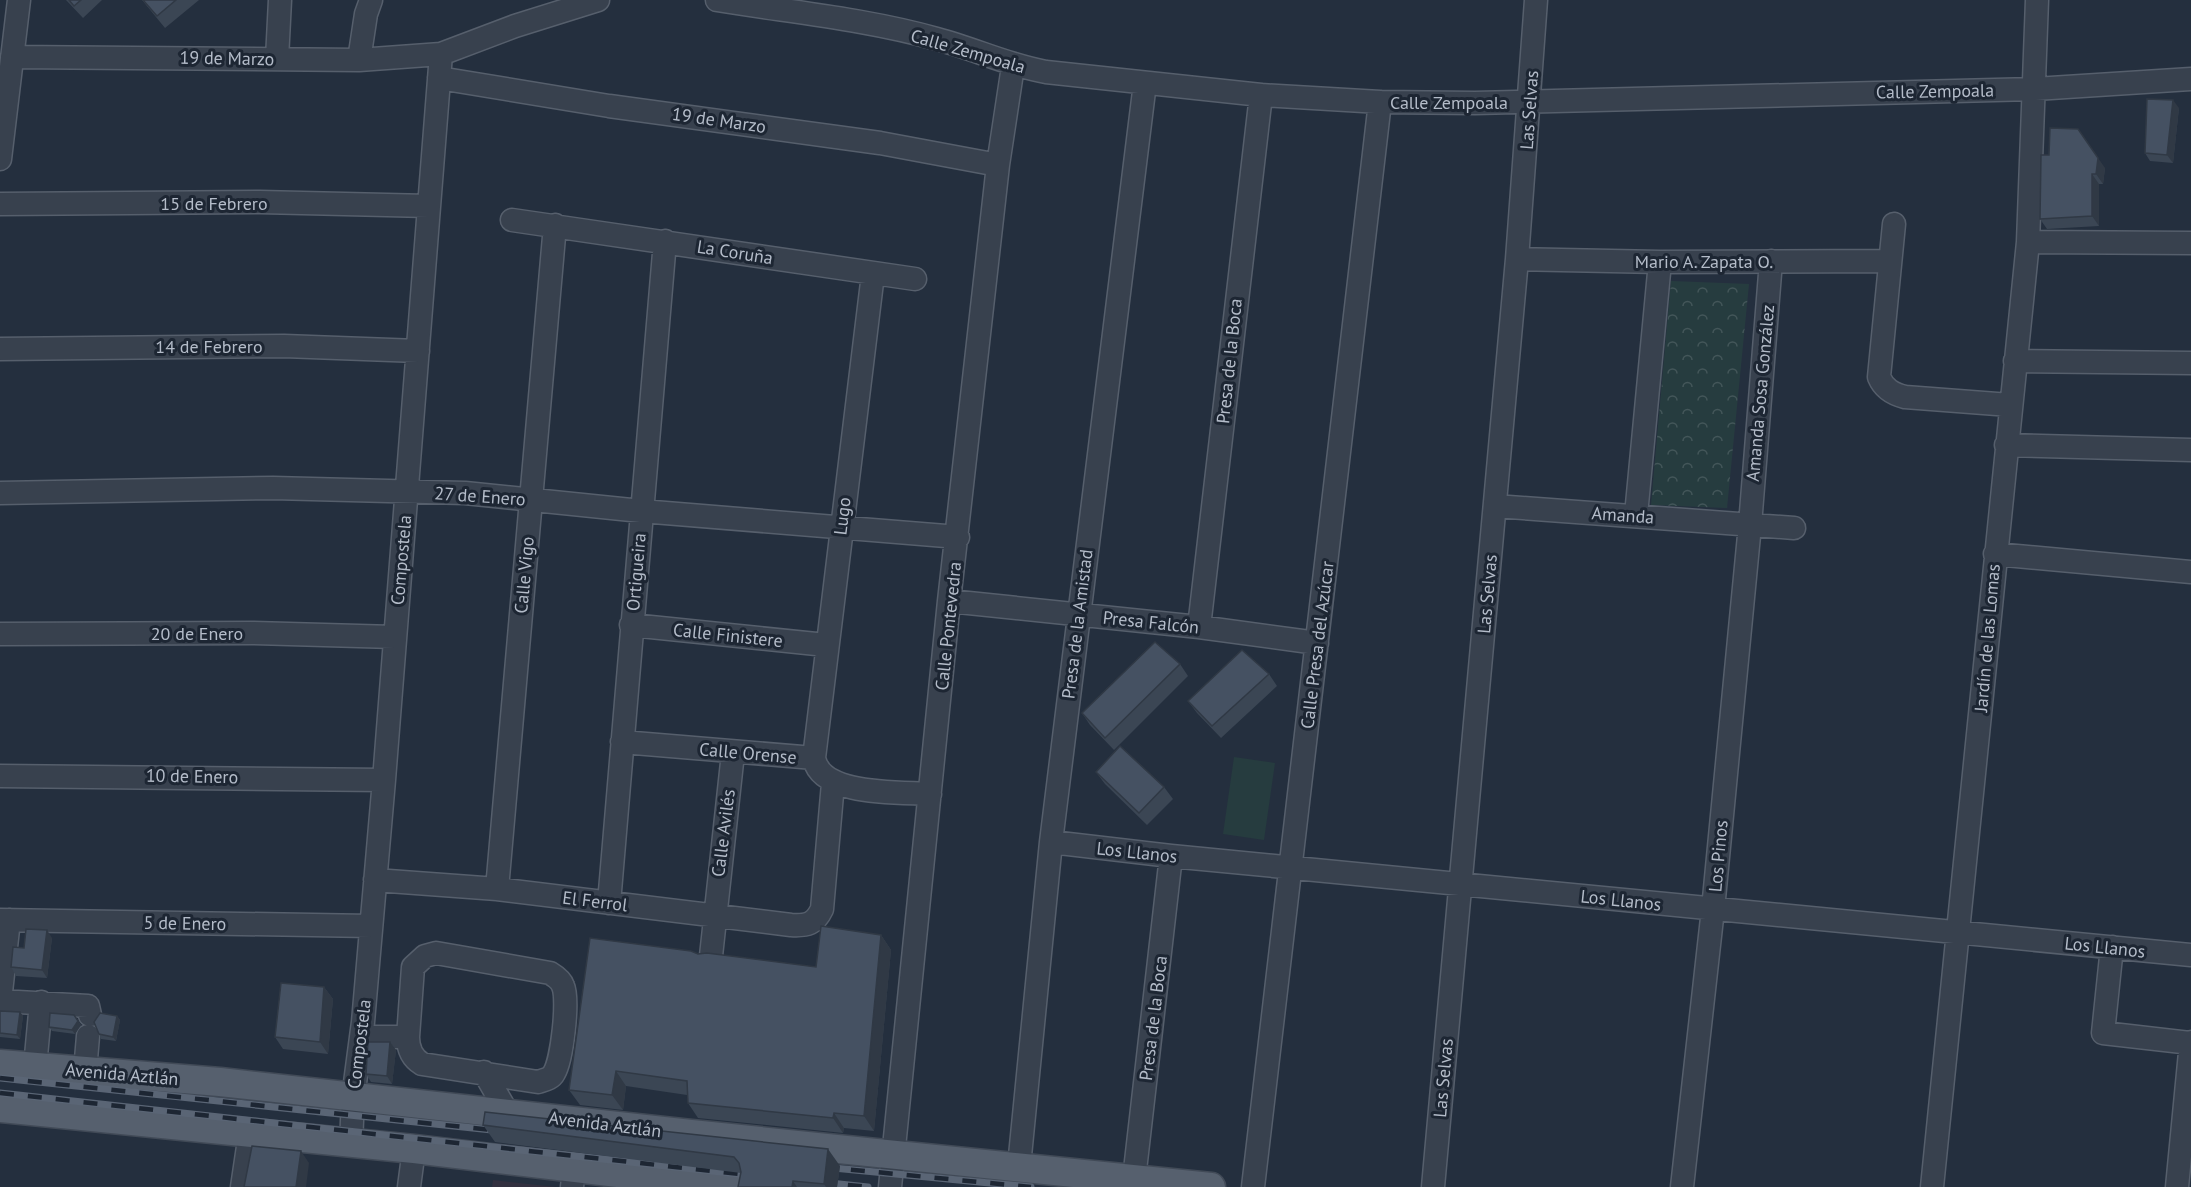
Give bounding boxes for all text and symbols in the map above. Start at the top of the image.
street label: Calle Zempoala [908,24,1028,78]
street label: 19 de Marzo [179,46,275,70]
street label: Las Selvas [1515,70,1543,150]
street label: Calle Zempoala [1876,78,1994,104]
street label: Calle Zempoala [1390,91,1508,114]
street label: 19 de Marzo [670,102,768,138]
street label: 15 de Febrero [160,192,268,215]
street label: La Coruña [695,235,775,269]
street label: Mario A. Zapata O. [1635,250,1773,273]
street label: Presa de la Boca [1211,297,1247,425]
street label: Amanda Sosa González [1741,304,1779,482]
street label: 14 de Febrero [155,335,263,358]
street label: 27 de Enero [434,481,526,511]
street label: Lugo [828,496,856,536]
street label: Amanda [1591,501,1655,529]
street label: Compostela [386,514,416,606]
street label: Ortigueira [621,532,651,612]
street label: Calle Vigo [509,536,539,614]
street label: Presa de la Amistad [1056,548,1098,700]
street label: Las Selvas [1472,553,1502,635]
street label: Calle Presa del Azúcar [1295,560,1339,730]
street label: Calle Pontevedra [930,561,966,691]
street label: Jardín de las Lomas [1969,563,2005,714]
street label: Presa Falcón [1102,606,1200,638]
street label: Calle Finistere [672,618,784,652]
street label: 20 de Enero [151,622,243,645]
street label: Calle Orense [698,737,798,769]
street label: 10 de Enero [146,764,238,788]
street label: Calle Avilés [706,788,740,878]
street label: Los Pinos [1703,819,1733,893]
street label: Los Llanos [1096,836,1178,868]
street label: Los Llanos [1580,884,1662,916]
street label: El Ferrol [561,886,630,916]
street label: 5 de Enero [143,911,227,935]
street label: Los Llanos [2064,931,2146,963]
street label: Presa de la Boca [1134,954,1172,1082]
street label: Compostela [342,998,376,1090]
street label: Las Selvas [1428,1037,1458,1119]
street label: Avenida Aztlán [65,1058,179,1090]
street label: Avenida Aztlán [547,1106,663,1142]

